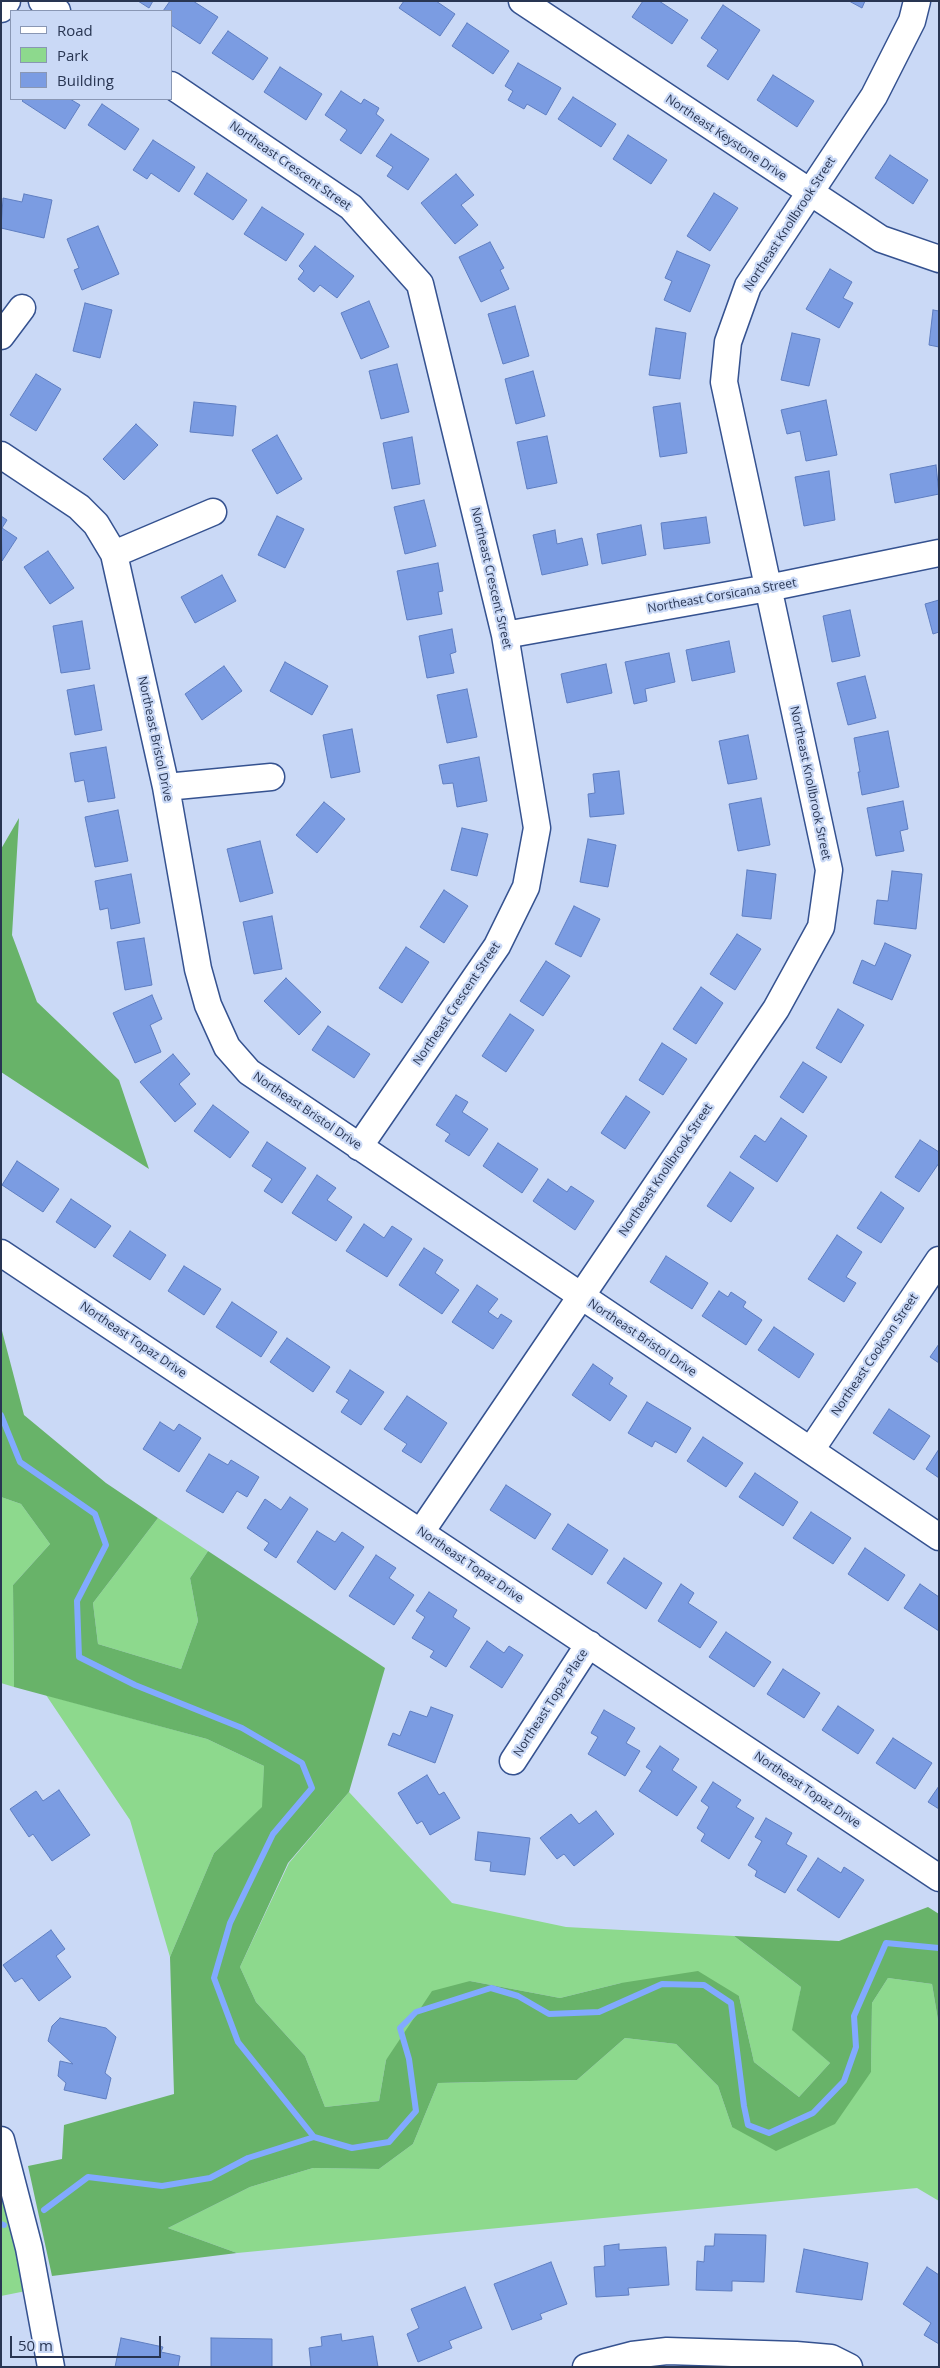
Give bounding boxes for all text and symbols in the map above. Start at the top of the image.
legend [10,10,172,100]
text: Road [57,20,93,40]
text: Park [57,45,88,65]
text: Building [57,70,114,90]
street label: Northeast Keystone Drive [663,92,789,184]
street label: Northeast Crescent Street [226,119,354,213]
street label: Northeast Knollbrook Street [741,154,839,294]
street label: Northeast Crescent Street [468,506,514,650]
street label: Northeast Corsicana Street [646,576,798,616]
street label: Northeast Bristol Drive [135,675,175,803]
street label: Northeast Knollbrook Street [787,705,833,861]
street label: Northeast Crescent Street [410,940,504,1068]
street label: Northeast Bristol Drive [250,1069,364,1153]
street label: Northeast Knollbrook Street [616,1101,716,1239]
street label: Northeast Cookson Street [829,1291,921,1419]
street label: Northeast Bristol Drive [585,1296,699,1380]
street label: Northeast Topaz Drive [77,1299,189,1381]
street label: Northeast Topaz Drive [414,1524,526,1606]
street label: Northeast Topaz Place [511,1647,591,1759]
street label: Northeast Topaz Drive [751,1749,863,1831]
scale bar [12,2326,164,2358]
text: 50 m [18,2335,53,2355]

